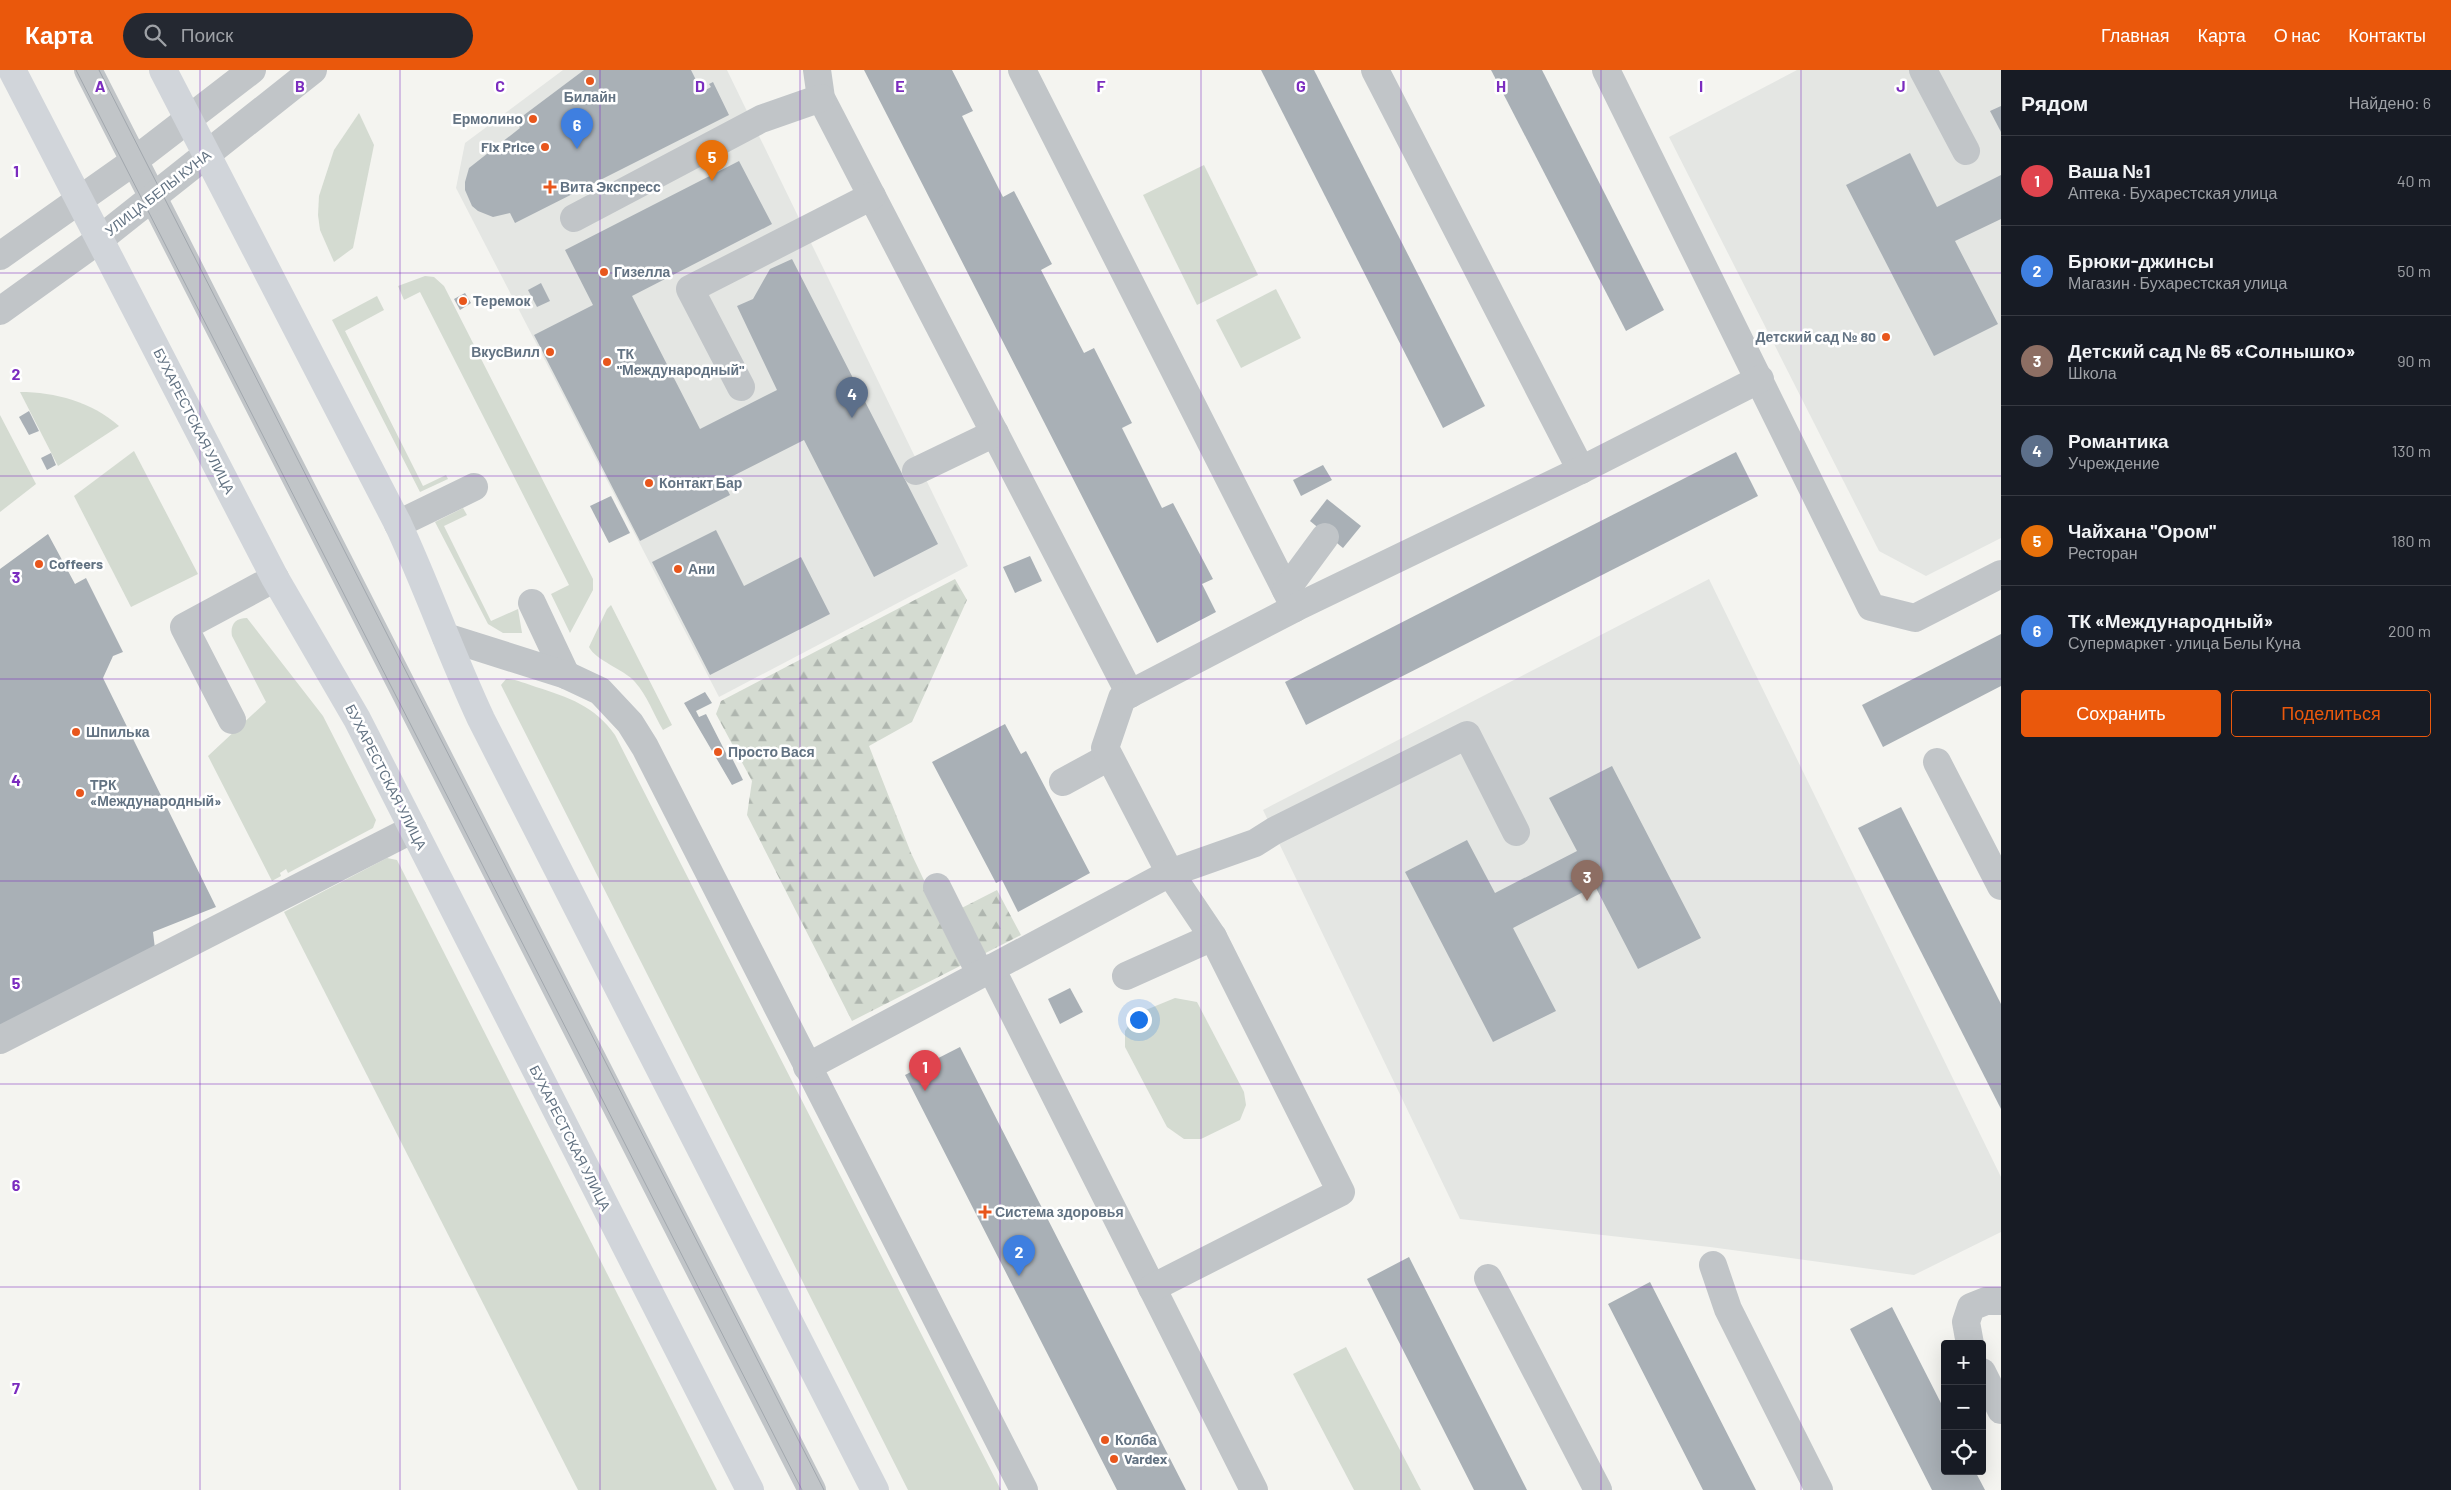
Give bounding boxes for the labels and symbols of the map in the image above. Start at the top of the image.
marker: Билайн [584,75,596,87]
text: A [95,76,106,95]
text: B [295,76,305,95]
text: C [495,76,505,95]
text: D [695,76,705,95]
text: E [895,76,905,95]
text: F [1097,76,1106,95]
text: G [1296,76,1306,95]
text: H [1496,76,1506,95]
text: I [1699,76,1703,95]
text: J [1896,76,1906,95]
place label: Билайн [564,88,616,105]
pin: 6 [561,108,593,149]
place label: Ермолино [452,110,523,127]
marker: Ермолино [527,113,539,125]
place label: Fix Price [481,138,535,155]
pin: 5 [696,140,728,181]
marker: Fix Price [539,141,551,153]
street label: УЛИЦА БЕЛЫ КУНА [101,146,215,239]
text: 1 [13,161,19,180]
place label: Вита Экспресс [560,178,661,195]
marker: Вита Экспресс [544,181,556,193]
place label: Гизелла [614,263,671,280]
marker: Гизелла [598,266,610,278]
place label: Теремок [473,292,532,309]
marker: Теремок [457,295,469,307]
place label: Детский сад № 80 [1755,328,1876,345]
marker: Детский сад № 80 [1880,331,1892,343]
place label: ВкусВилл [471,343,540,360]
street label: БУХАРЕСТСКАЯ УЛИЦА [150,345,239,497]
place label: ТК "Международный" [617,345,744,378]
marker: ВкусВилл [544,346,556,358]
marker: ТК "Международный" [601,356,613,368]
text: 2 [12,364,21,383]
pin: 4 [836,377,868,418]
place label: Контакт Бар [659,474,742,491]
marker: Контакт Бар [643,477,655,489]
place label: Coffeers [49,555,103,572]
marker: Coffeers [33,558,45,570]
place label: Ани [688,560,715,577]
marker: Ани [672,563,684,575]
text: 3 [12,567,20,586]
street label: БУХАРЕСТСКАЯ УЛИЦА [342,701,431,853]
place label: Шпилька [86,723,150,740]
marker: Шпилька [70,726,82,738]
place label: Просто Вася [728,743,815,760]
marker: Просто Вася [712,746,724,758]
text: 4 [11,770,21,789]
place label: ТРК «Международный» [90,776,221,809]
marker: ТРК «Международный» [74,787,86,799]
pin: 3 [1571,860,1603,901]
text: 5 [12,973,21,992]
your location [1126,1007,1152,1033]
pin: 1 [909,1050,941,1091]
street label: БУХАРЕСТСКАЯ УЛИЦА [526,1062,615,1214]
text: 6 [12,1175,21,1194]
place label: Система здоровья [995,1203,1124,1220]
marker: Система здоровья [979,1206,991,1218]
pin: 2 [1003,1235,1035,1276]
text: 7 [12,1378,20,1397]
place label: Колба [1115,1431,1157,1448]
marker: Колба [1099,1434,1111,1446]
place label: Vardex [1124,1450,1168,1467]
marker: Vardex [1108,1453,1120,1465]

